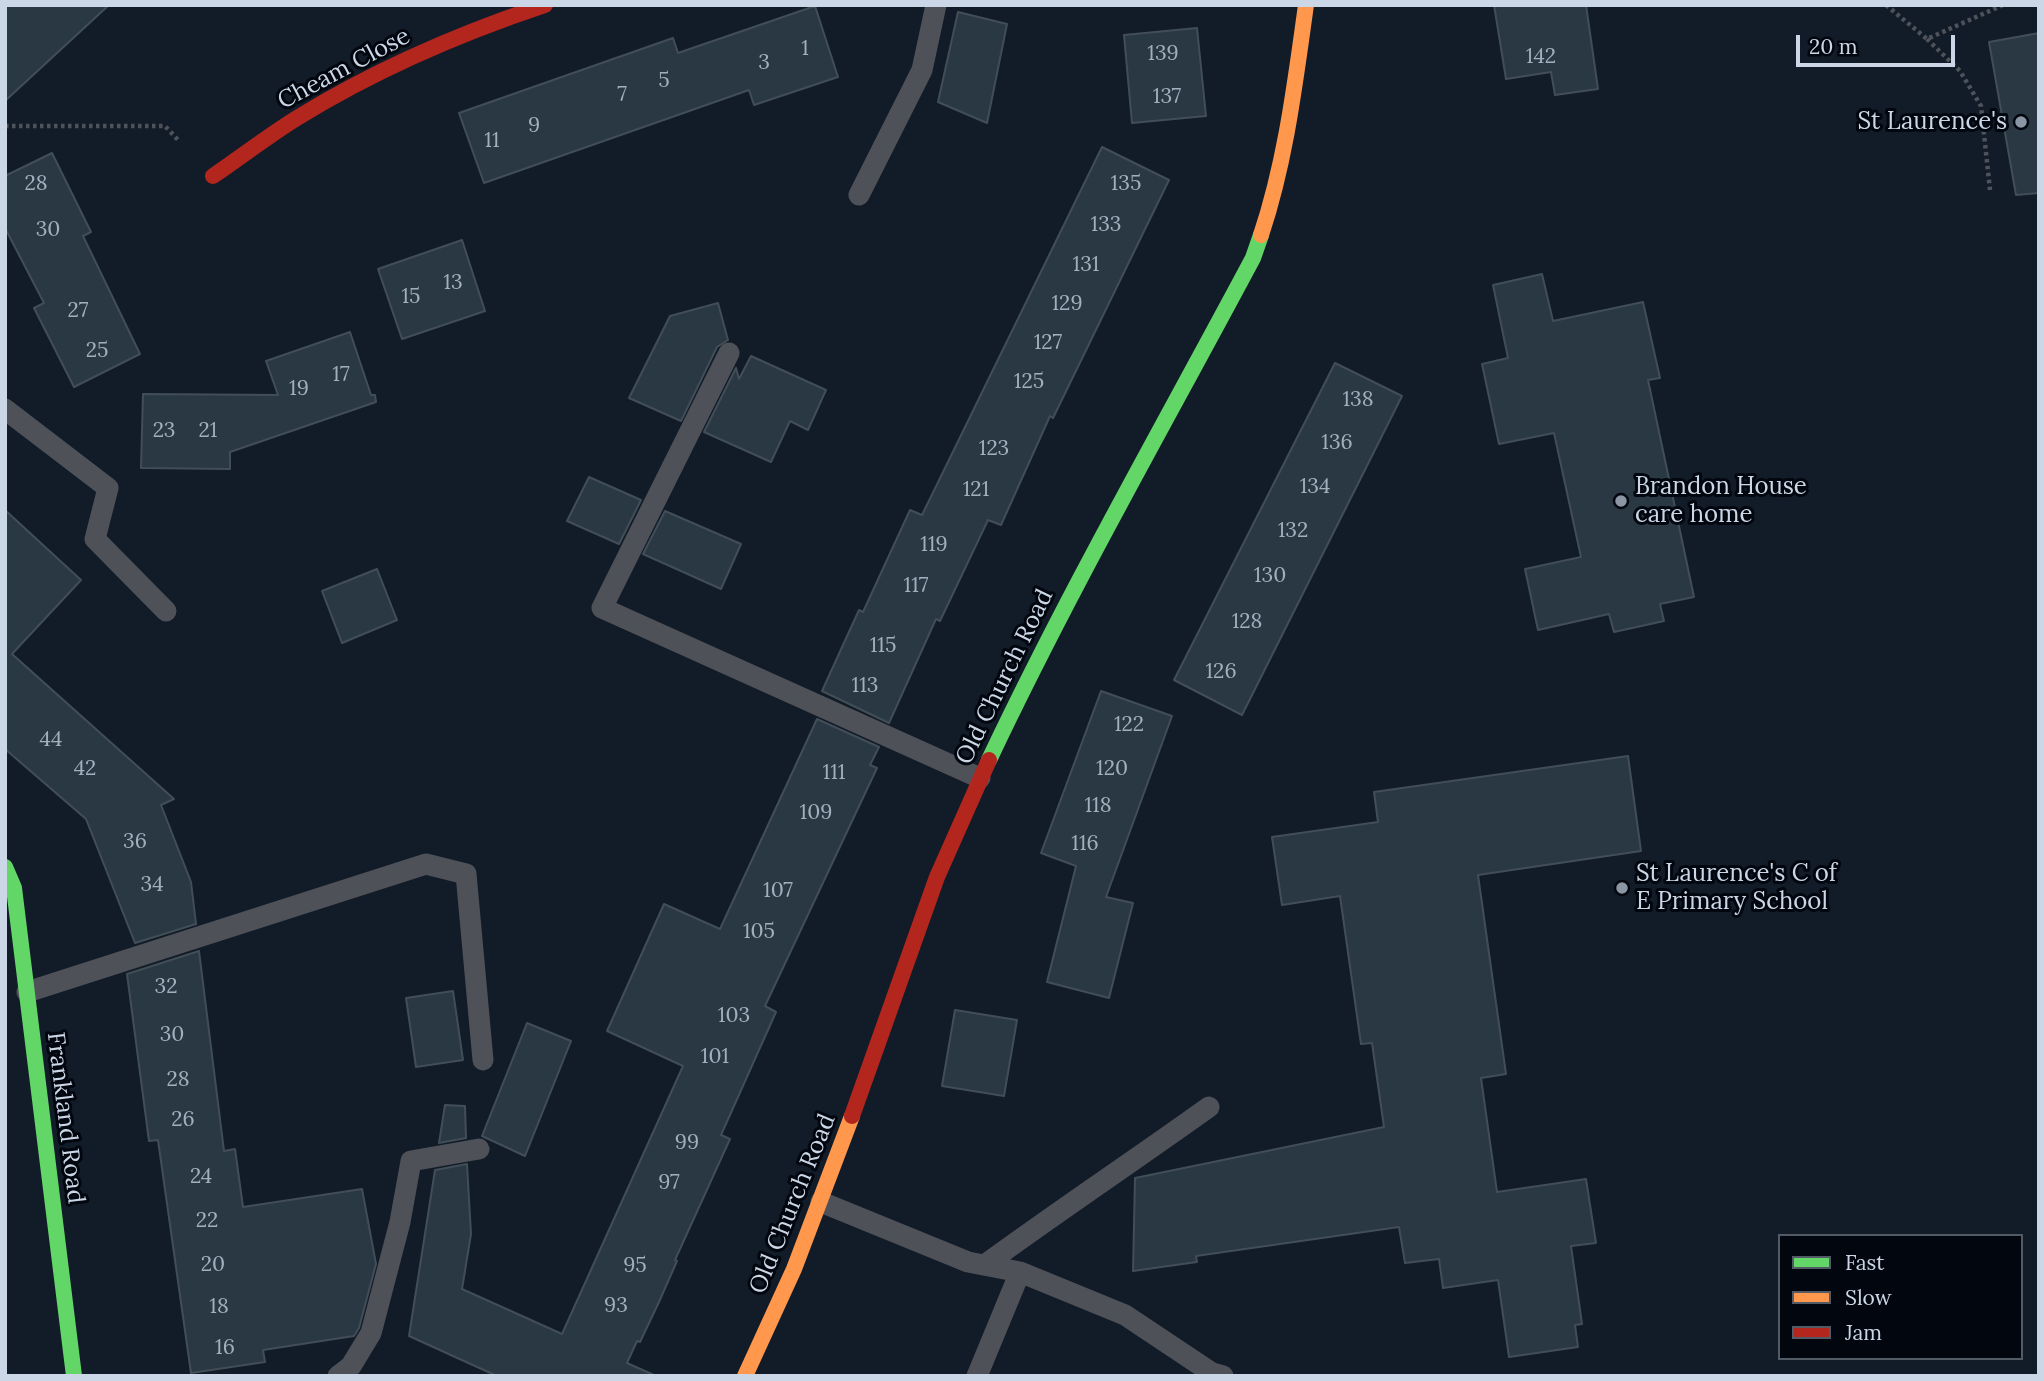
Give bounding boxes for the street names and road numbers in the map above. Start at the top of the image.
street label: Cheam Close [273,22,415,116]
street label: Old Church Road [950,585,1060,769]
street label: Frankland Road [40,1030,90,1206]
street label: Old Church Road [744,1110,842,1298]

